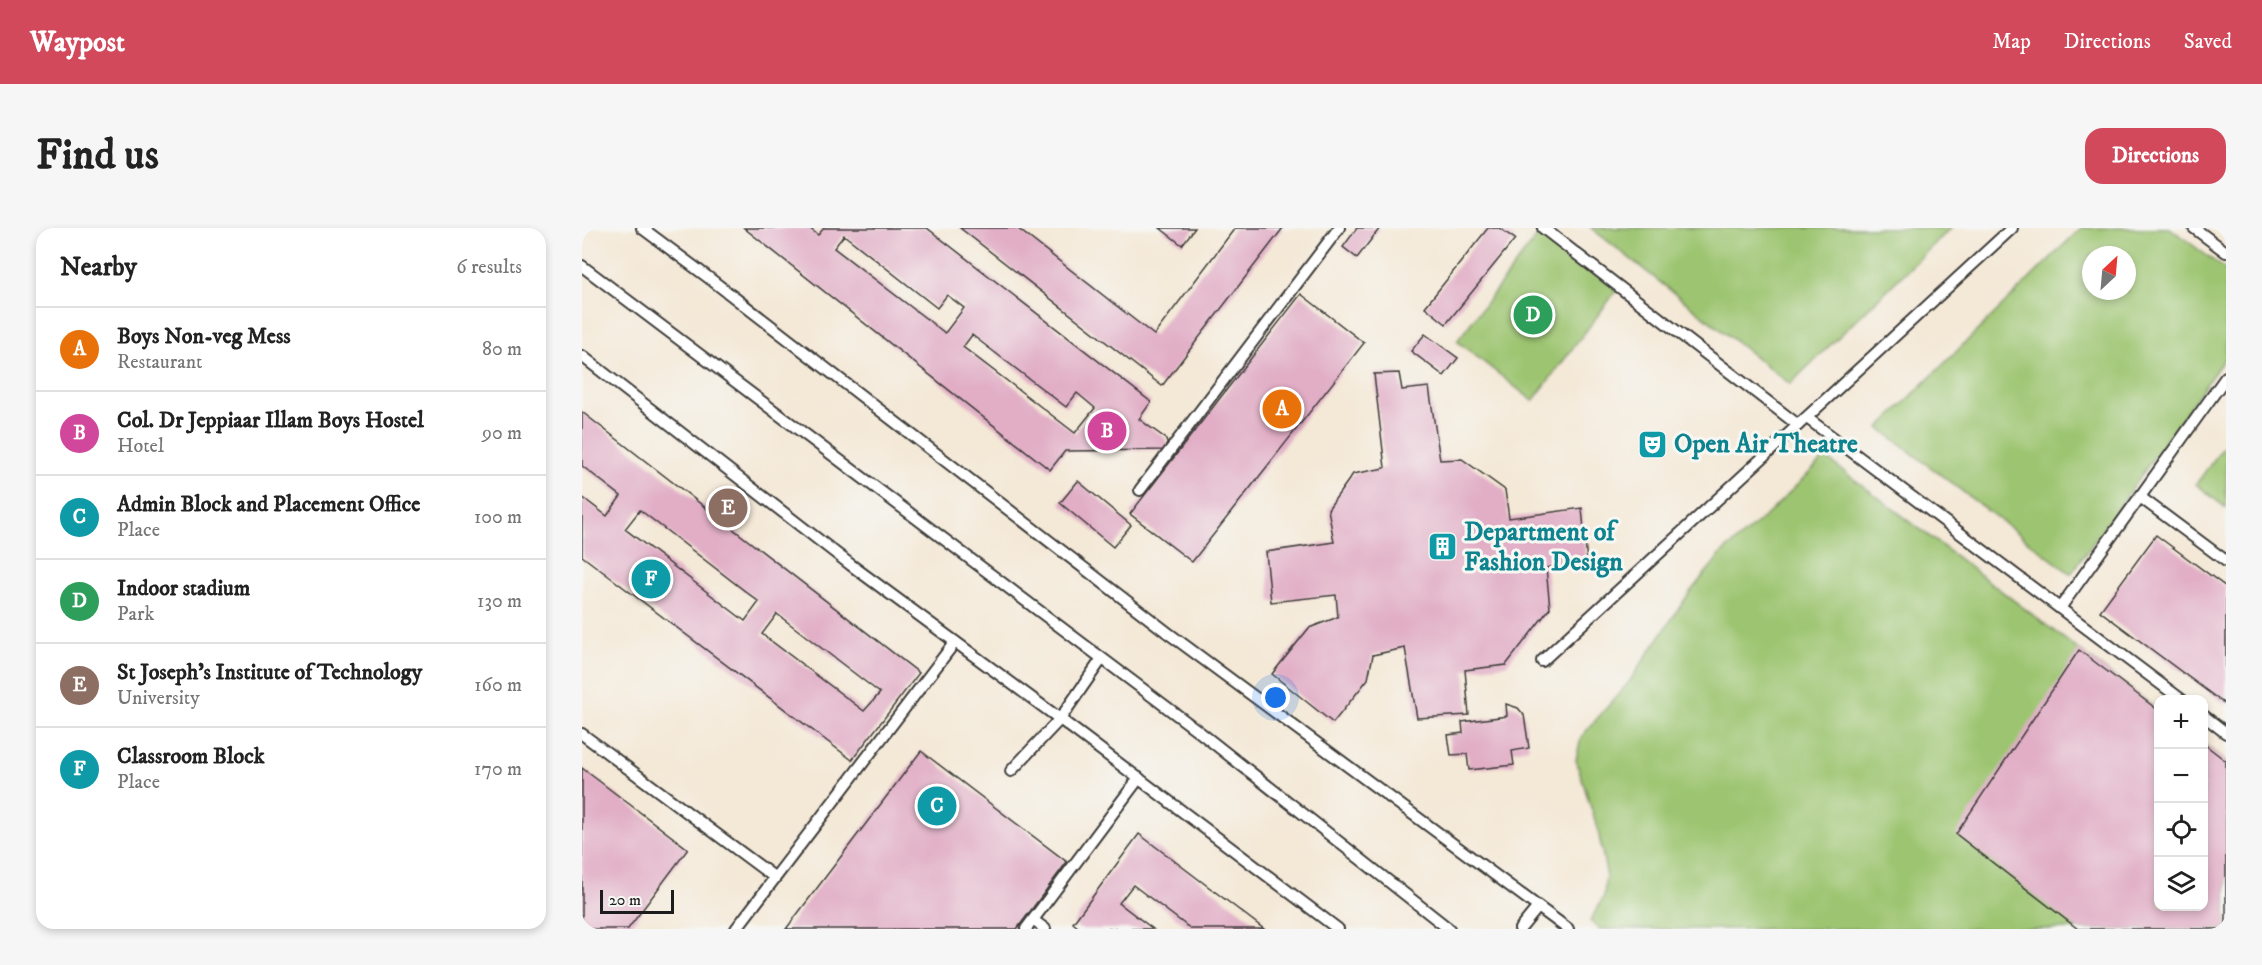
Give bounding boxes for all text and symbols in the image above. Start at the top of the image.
text: Waypost [30,25,125,60]
text: Map [1992,29,2031,55]
text: Directions [2064,29,2151,55]
text: Saved [2184,29,2232,55]
button: Directions [2085,128,2226,184]
text: Find us [36,130,159,182]
north arrow [2082,246,2136,300]
text: Nearby [60,251,137,284]
text: 6 results [456,255,522,280]
pin: D [1514,292,1552,338]
text: Boys Non-veg Mess [117,323,291,350]
text: A [73,337,86,362]
text: 80 m [482,337,522,362]
text: Restaurant [117,350,202,375]
pin: A [1262,386,1302,432]
text: Col. Dr Jeppiaar Illam Boys Hostel [117,407,424,434]
pin: B [1088,408,1126,454]
text: B [73,421,86,446]
text: 90 m [482,421,522,446]
theatre icon: Open Air Theatre [1637,428,1669,460]
place label: Open Air Theatre [1674,428,1858,461]
text: Hotel [117,434,164,459]
pin: E [708,486,748,530]
text: Admin Block and Placement Office [117,491,420,518]
text: C [73,505,86,530]
text: 100 m [474,505,522,530]
place label: Department of Fashion Design [1464,516,1623,579]
text: Place [117,518,160,543]
building icon: Department of Fashion Design [1427,531,1459,563]
pin: F [632,556,670,602]
text: Indoor stadium [117,575,250,602]
text: D [72,589,87,614]
text: 130 m [477,589,522,614]
text: Park [117,602,154,627]
text: St Joseph's Institute of Technology [117,659,422,686]
text: E [72,673,87,698]
text: 160 m [474,673,522,698]
your location [1261,683,1290,712]
text: University [117,686,200,711]
map controls [2154,695,2208,911]
button: + [2154,695,2208,749]
text: Classroom Block [117,743,265,770]
button: − [2154,749,2208,803]
text: F [73,757,86,782]
text: 170 m [474,757,522,782]
text: Place [117,770,160,795]
pin: C [918,784,956,828]
button: locate [2154,803,2208,857]
button: layers [2154,857,2208,911]
scale bar [600,887,674,914]
text: 20 m [609,890,641,910]

